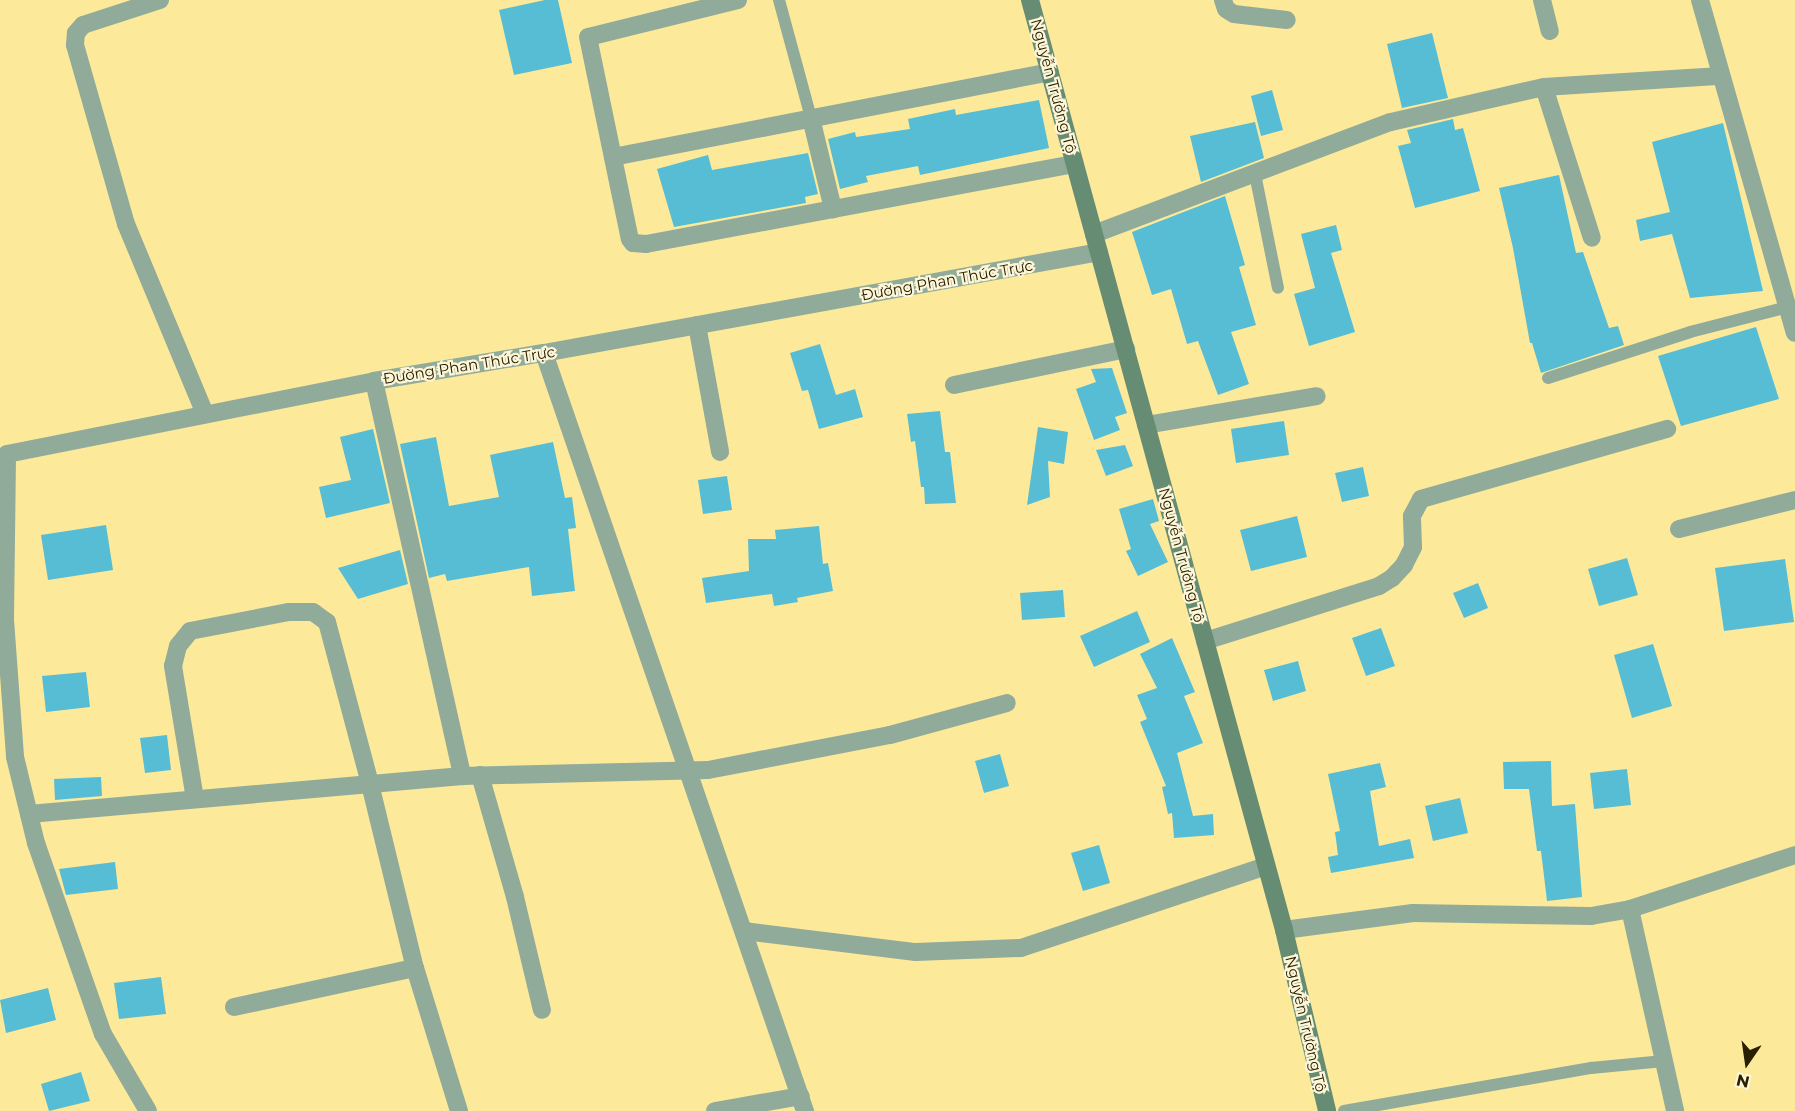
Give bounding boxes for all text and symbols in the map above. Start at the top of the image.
street label: Nguyễn Trường Tộ [1027,17,1081,155]
street label: Đường Phan Thúc Trực [860,256,1034,304]
street label: Đường Phan Thúc Trực [382,343,556,387]
street label: Nguyễn Trường Tộ [1155,486,1209,624]
street label: Nguyễn Trường Tộ [1282,954,1330,1094]
north arrow [1717,1033,1777,1093]
text: N [1734,1070,1751,1092]

